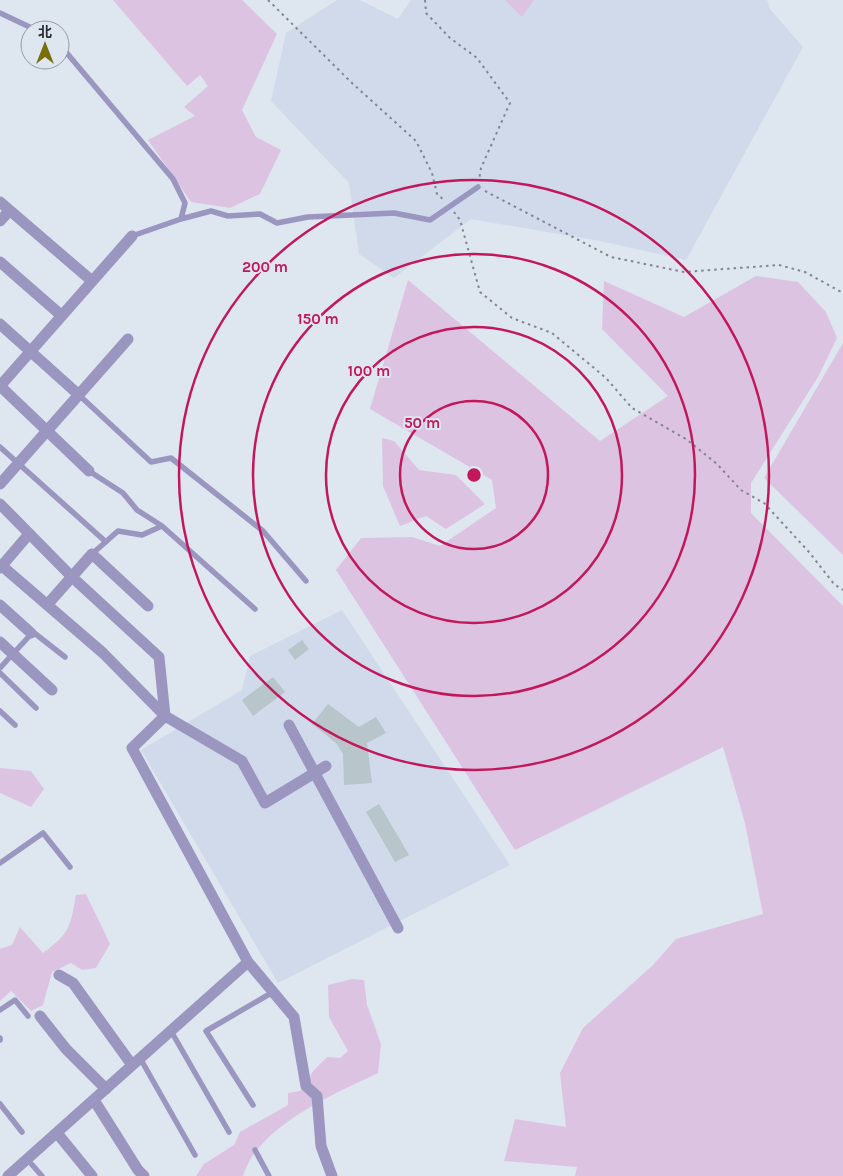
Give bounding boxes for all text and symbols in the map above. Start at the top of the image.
north arrow [20,20,70,70]
text: 北 [38,24,52,41]
text: 200 m [242,258,288,276]
text: 150 m [297,310,339,328]
text: 100 m [348,362,390,380]
text: 50 m [404,414,440,432]
centre of rings [465,466,483,484]

